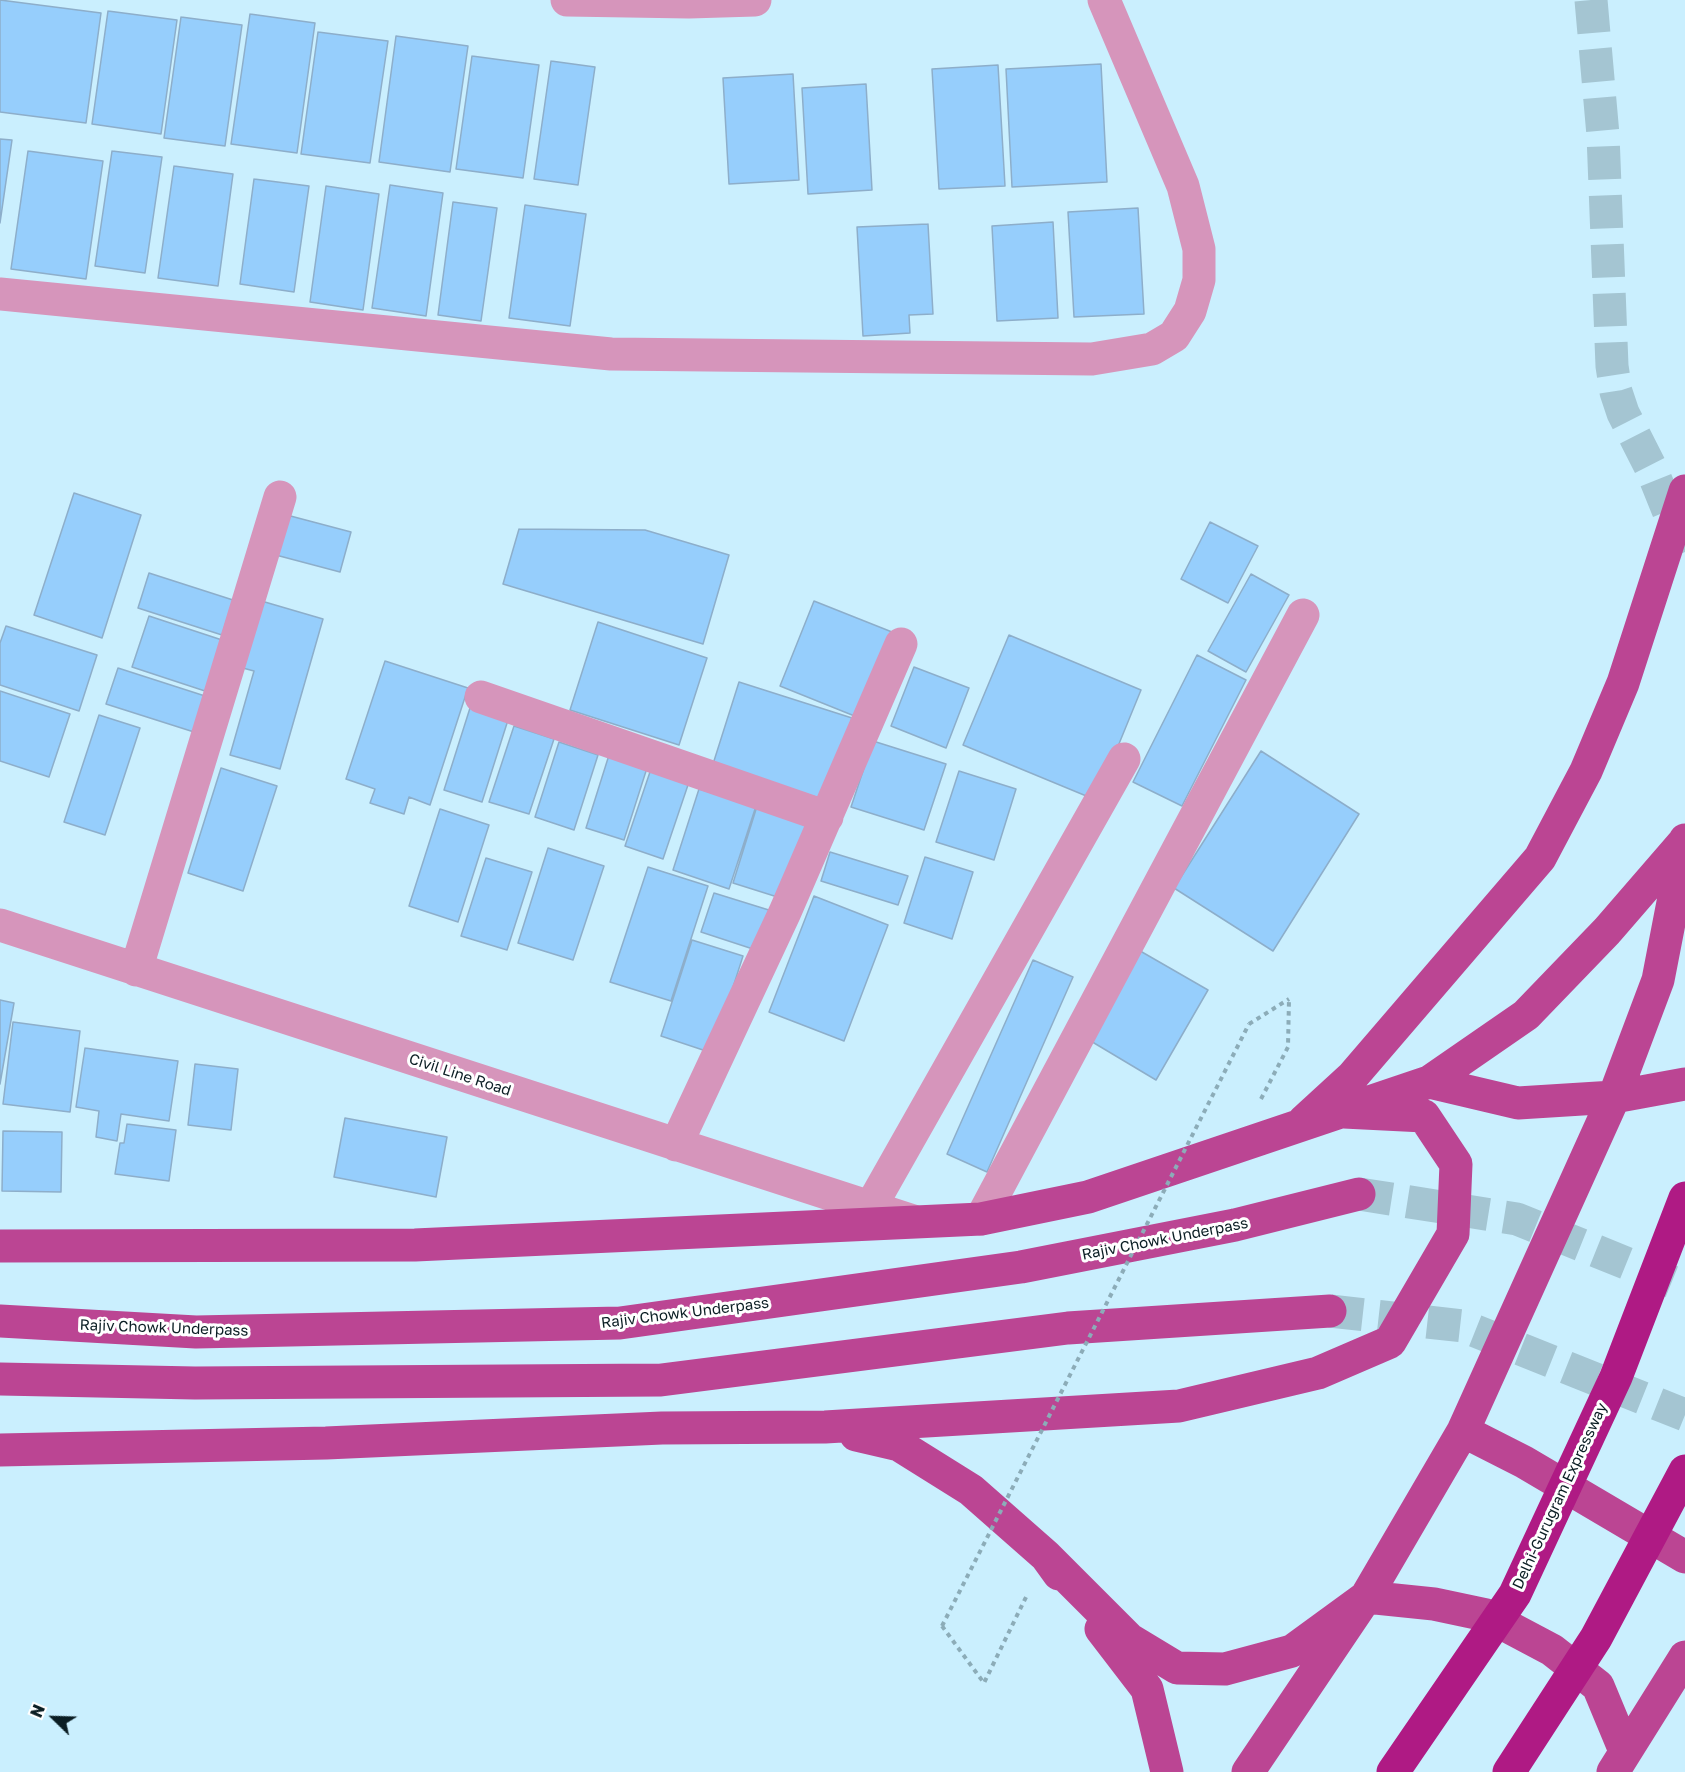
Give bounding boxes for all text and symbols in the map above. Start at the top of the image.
street label: Civil Line Road [407,1050,513,1100]
street label: Rajiv Chowk Underpass [1080,1214,1250,1264]
street label: Rajiv Chowk Underpass [600,1294,770,1332]
street label: Rajiv Chowk Underpass [79,1316,249,1340]
street label: Delhi-Gurugram Expressway [1509,1400,1611,1592]
north arrow [24,1688,84,1748]
text: N [26,1701,49,1720]

